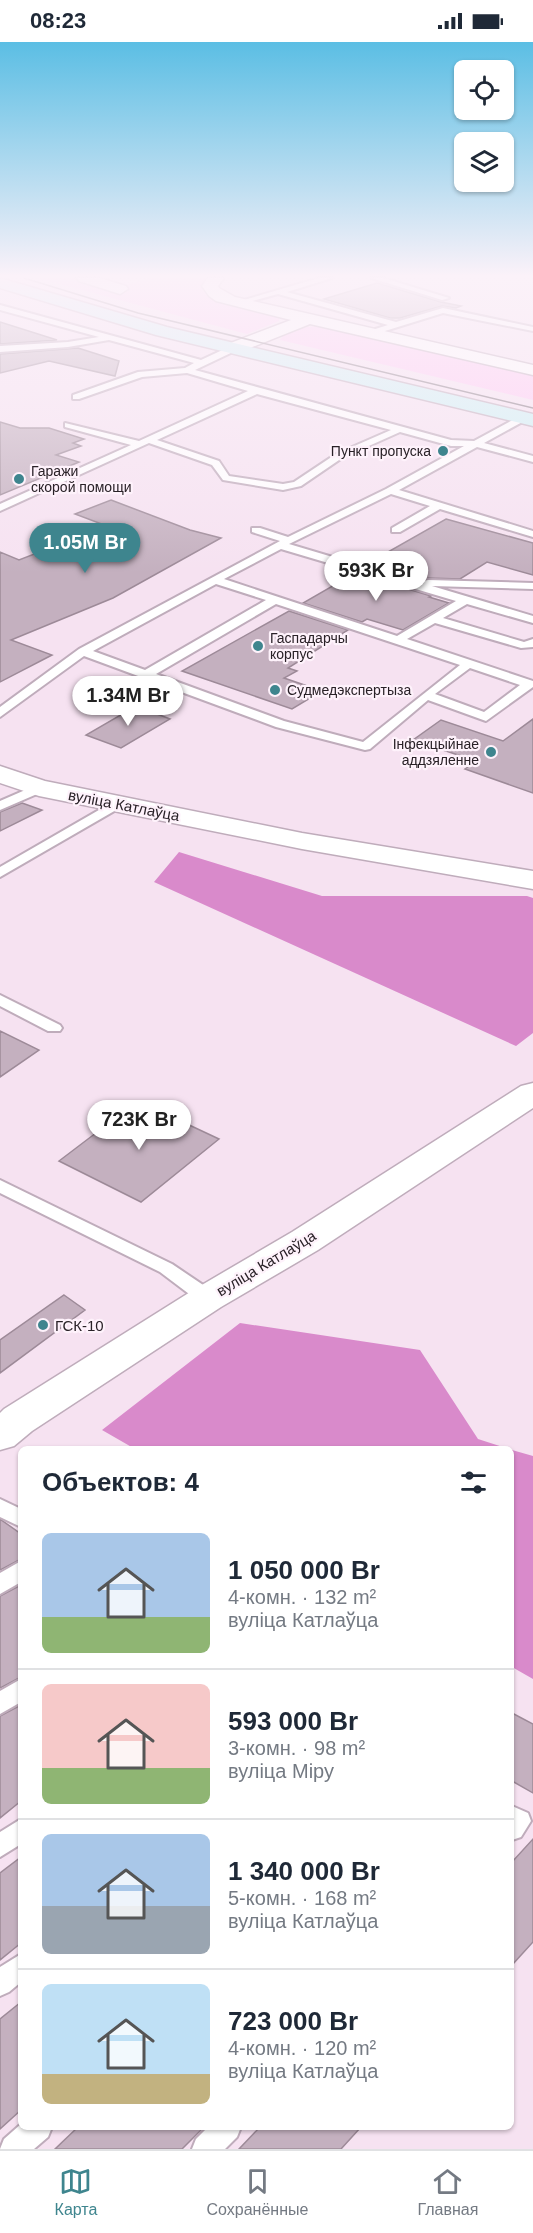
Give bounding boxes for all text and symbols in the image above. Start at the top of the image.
text: 08:23 [30,8,86,33]
map controls [454,60,514,192]
button: locate [454,60,514,120]
button: layers [454,132,514,192]
place label: Пункт пропуска [331,443,431,459]
marker: Пункт пропуска [436,444,450,458]
place label: Гаражи скорой помощи [31,463,131,495]
marker: Гаражи скорой помощи [12,472,26,486]
pin: 1.05M Br [23,523,147,574]
text: 1.05M Br [43,531,127,553]
pin: 593K Br [321,551,431,602]
text: 593K Br [338,559,414,581]
place label: Гаспадарчы корпус [270,630,348,662]
marker: Гаспадарчы корпус [251,639,265,653]
pin: 1.34M Br [66,676,190,727]
place label: Судмедэкспертыза [287,682,411,698]
marker: Судмедэкспертыза [268,683,282,697]
text: 1.34M Br [86,684,170,706]
place label: Інфекцыйнае аддзяленне [393,736,479,768]
marker: Інфекцыйнае аддзяленне [484,745,498,759]
street label: вуліца Катлаўца [67,786,182,824]
pin: 723K Br [84,1100,194,1151]
text: 723K Br [101,1108,177,1130]
street label: вуліца Катлаўца [213,1226,319,1299]
place label: ГСК-10 [55,1317,104,1334]
marker: ГСК-10 [36,1318,50,1332]
icon: filters [457,1466,490,1499]
text: Объектов: 4 [42,1467,199,1497]
text: 1 050 000 Br [228,1555,380,1585]
icon: home [90,1557,162,1629]
text: 4-комн. · 132 m² [228,1586,376,1608]
text: вуліца Катлаўца [228,1609,378,1631]
text: 593 000 Br [228,1706,358,1736]
icon: home [90,1708,162,1780]
text: 3-комн. · 98 m² [228,1737,365,1759]
text: вуліца Міру [228,1760,334,1782]
text: 1 340 000 Br [228,1856,380,1886]
icon: home [90,1858,162,1930]
text: 5-комн. · 168 m² [228,1887,376,1909]
text: вуліца Катлаўца [228,1910,378,1932]
text: 723 000 Br [228,2006,358,2036]
icon: home [90,2008,162,2080]
text: 4-комн. · 120 m² [228,2037,376,2059]
text: вуліца Катлаўца [228,2060,378,2082]
tab: Карта [55,2165,97,2219]
tab: Сохранённые [207,2165,308,2219]
tab: Главная [418,2165,478,2219]

